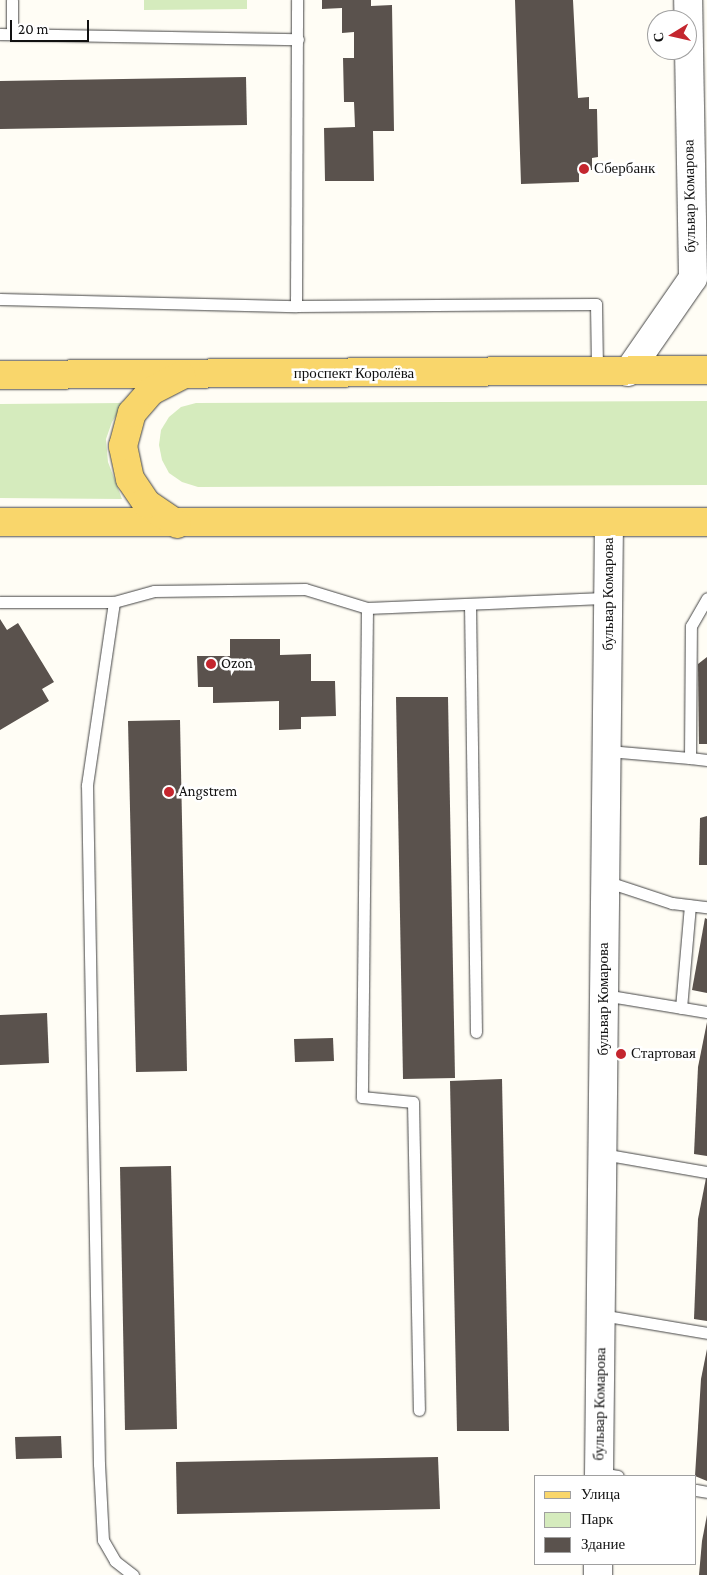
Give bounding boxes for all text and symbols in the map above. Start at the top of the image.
scale bar [12,10,91,42]
north arrow [647,10,697,60]
text: 20 m [18,21,49,37]
text: С [649,31,667,43]
street label: бульвар Комарова [680,139,700,253]
place label: Сбербанк [594,160,655,178]
marker: Сбербанк [578,163,590,175]
street label: проспект Королёва [294,365,414,383]
street label: бульвар Комарова [600,537,618,651]
place label: Ozon [221,655,253,673]
marker: Ozon [205,658,217,670]
place label: Angstrem [179,783,237,801]
marker: Angstrem [163,786,175,798]
street label: бульвар Комарова [595,942,613,1056]
place label: Стартовая [631,1045,696,1063]
marker: Стартовая [615,1048,627,1060]
street label: бульвар Комарова [590,1347,610,1461]
legend [534,1475,697,1565]
text: Улица [581,1486,620,1502]
text: Парк [581,1511,613,1527]
text: Здание [581,1536,625,1552]

